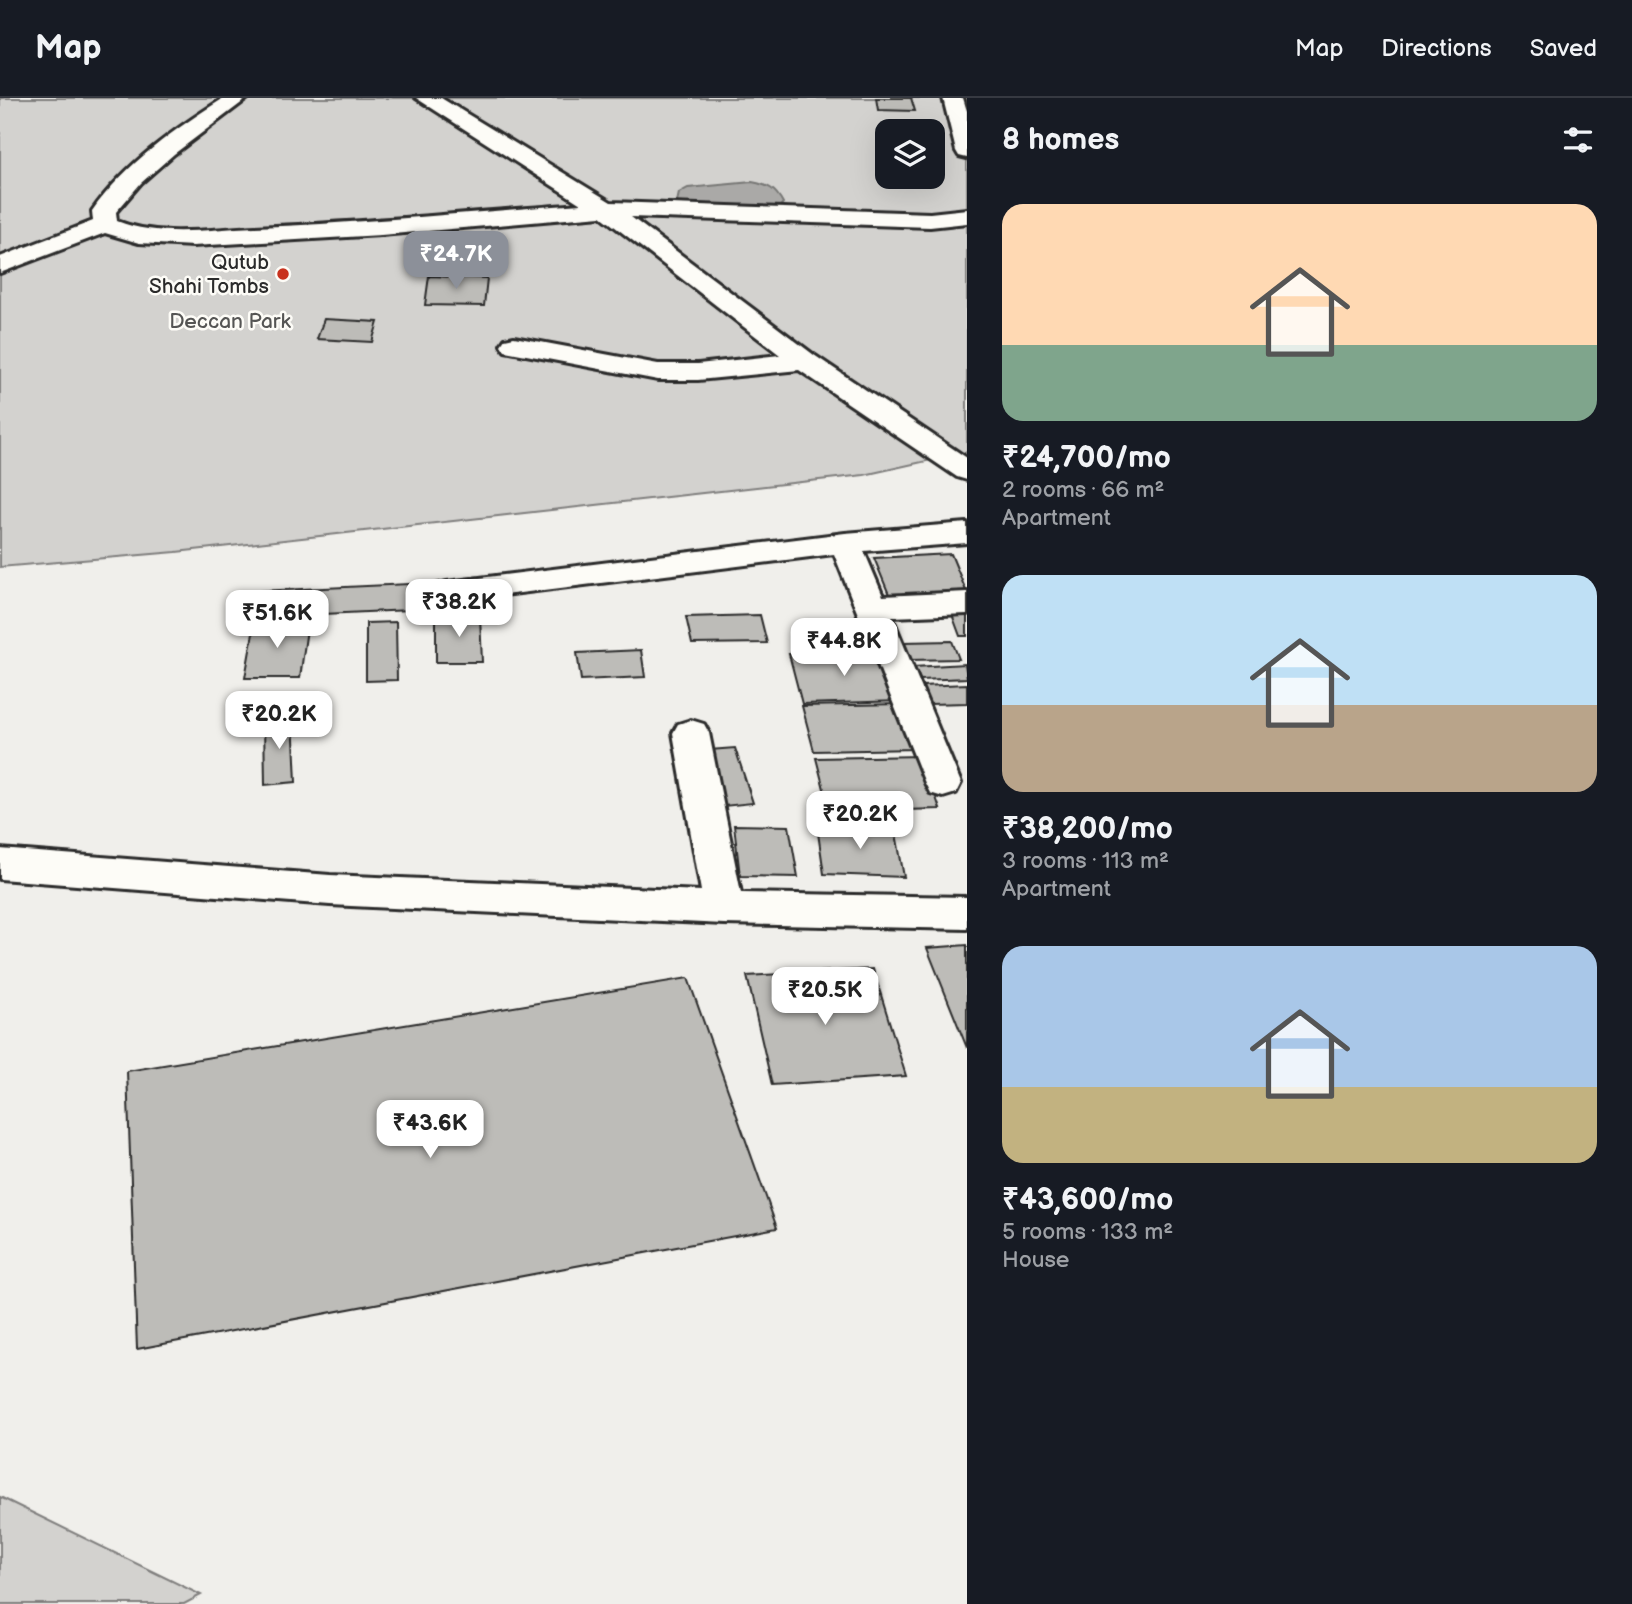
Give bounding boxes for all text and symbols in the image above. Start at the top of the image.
text: Map [35,28,101,68]
text: Map [1295,34,1343,63]
text: Directions [1381,34,1492,63]
text: Saved [1530,34,1597,63]
map controls [875,119,945,189]
button: layers [875,119,945,189]
icon: filters [1559,121,1597,159]
text: 8 homes [1002,122,1119,158]
pin: ₹24.7K [399,232,513,291]
text: ₹24.7K [420,240,492,268]
icon: home [1237,249,1363,375]
place label: Qutub Shahi Tombs [149,250,269,299]
marker: Qutub Shahi Tombs [275,266,291,282]
park label: Deccan Park [169,309,291,334]
text: ₹24,700/mo [1002,440,1171,476]
text: 2 rooms · 66 m² [1002,476,1164,504]
text: Apartment [1002,504,1111,532]
pin: ₹38.2K [402,580,516,639]
text: ₹38.2K [422,588,496,616]
pin: ₹51.6K [220,590,334,650]
text: ₹51.6K [242,599,312,627]
pin: ₹44.8K [787,618,901,678]
icon: home [1237,620,1363,746]
text: ₹44.8K [807,627,881,655]
pin: ₹20.2K [222,692,336,751]
text: ₹20.2K [241,700,317,728]
pin: ₹20.2K [803,792,917,851]
text: ₹20.2K [822,800,898,828]
text: ₹38,200/mo [1002,811,1173,847]
text: 3 rooms · 113 m² [1002,847,1169,875]
text: Apartment [1002,875,1111,903]
pin: ₹20.5K [768,968,882,1027]
text: ₹20.5K [788,976,862,1004]
icon: home [1237,991,1363,1117]
pin: ₹43.6K [373,1100,487,1160]
text: ₹43.6K [393,1109,467,1137]
text: ₹43,600/mo [1002,1182,1173,1218]
text: 5 rooms · 133 m² [1002,1218,1173,1246]
text: House [1002,1246,1069,1274]

